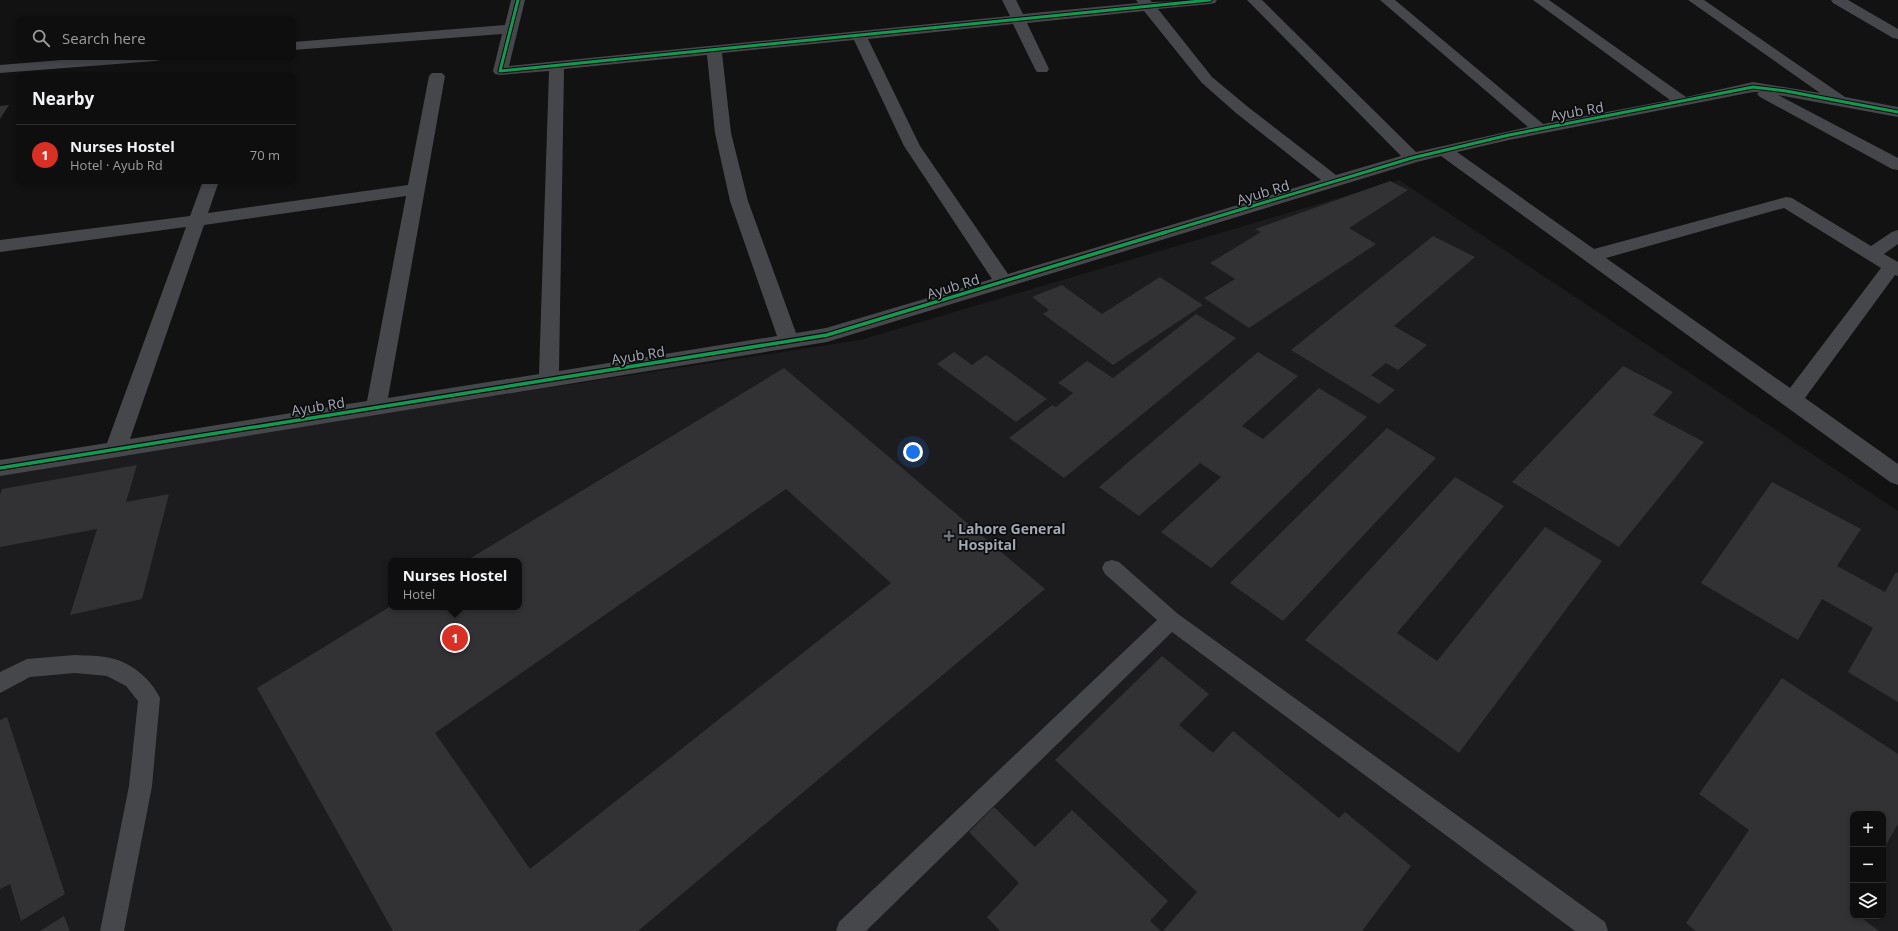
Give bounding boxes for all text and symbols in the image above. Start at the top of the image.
search box [16,16,296,60]
icon: search [30,27,52,49]
text: Search here [62,28,146,48]
text: Nearby [32,87,94,110]
street label: Ayub Rd [1549,97,1605,125]
text: Nurses Hostel [70,136,175,156]
text: 1 [41,146,49,164]
text: 70 m [250,146,280,164]
text: Hotel · Ayub Rd [70,156,163,174]
street label: Ayub Rd [1234,175,1292,209]
street label: Ayub Rd [924,269,982,303]
street label: Ayub Rd [610,341,666,369]
street label: Ayub Rd [290,392,346,420]
your location [903,442,923,462]
place label: Lahore General Hospital [958,519,1065,554]
marker: Lahore General Hospital [943,530,955,542]
popup [388,558,522,610]
text: Nurses Hostel [403,565,507,585]
text: Hotel [403,585,435,603]
pin: 1 [442,623,468,653]
map controls [1850,811,1886,919]
button: + [1850,811,1886,847]
button: − [1850,847,1886,883]
button: layers [1850,883,1886,919]

